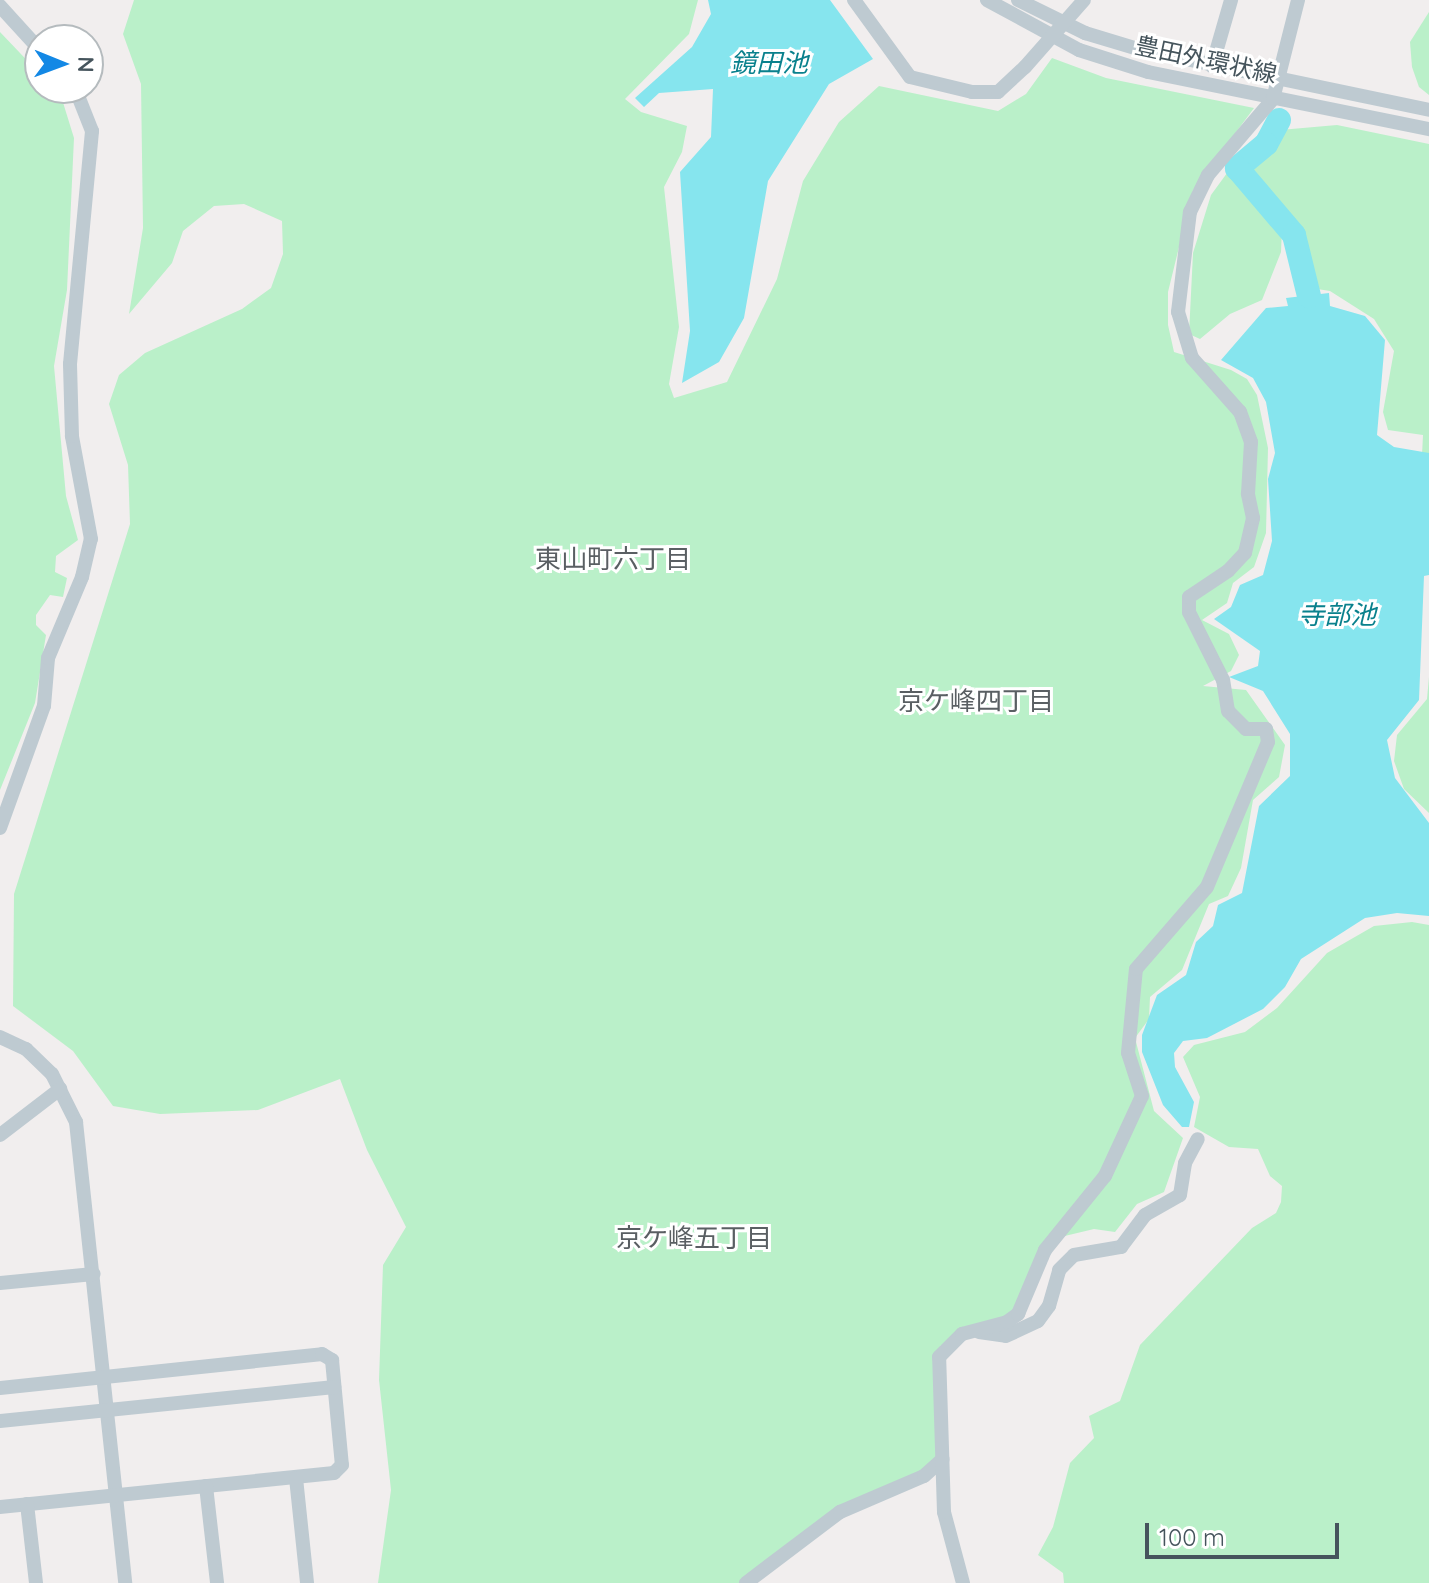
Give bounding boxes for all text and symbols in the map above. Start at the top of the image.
north arrow [24,24,104,104]
street label: 豊田外環状線 [1133,31,1279,89]
water label: 鏡田池 [730,47,808,79]
text: N [72,56,100,73]
district label: 東山町六丁目 [535,543,691,575]
water label: 寺部池 [1298,599,1376,631]
district label: 京ケ峰四丁目 [898,685,1054,717]
district label: 京ケ峰五丁目 [616,1222,772,1254]
scale bar [1149,1507,1343,1557]
text: 100 m [1159,1522,1225,1552]

